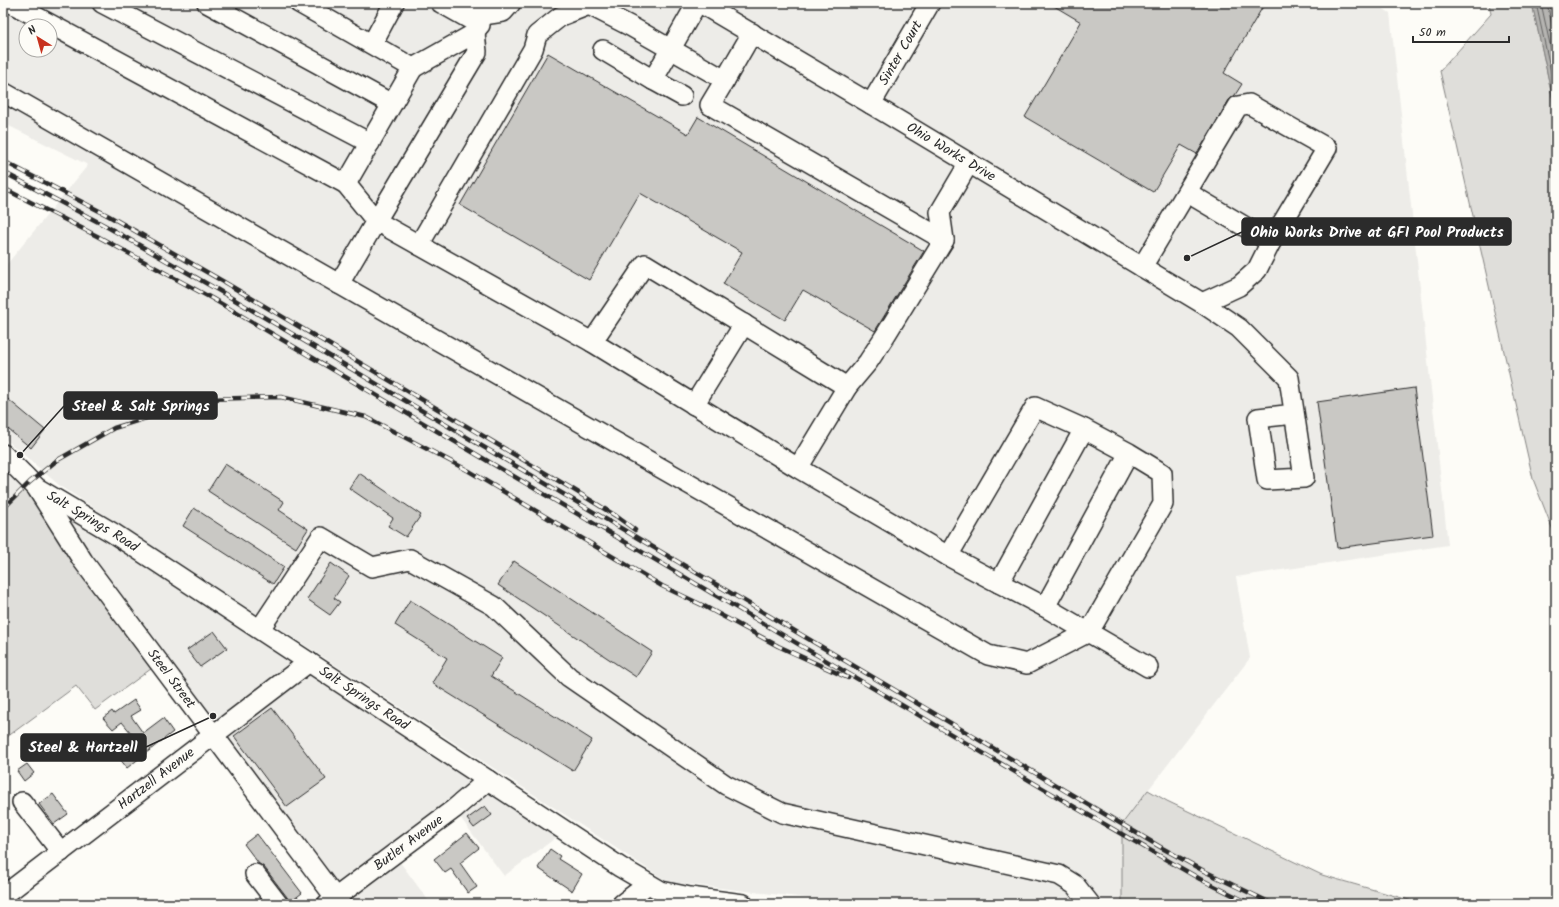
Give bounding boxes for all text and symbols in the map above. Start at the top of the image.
street label: Sinter Court [873,16,929,90]
north arrow [18,18,58,58]
scale bar [1413,18,1509,44]
text: N [24,22,41,40]
text: 50 m [1419,23,1446,42]
street label: Ohio Works Drive [902,117,1000,188]
callout: Ohio Works Drive at GFI Pool Products [1242,218,1511,245]
text: Ohio Works Drive at GFI Pool Products [1250,221,1504,245]
callout: Steel & Salt Springs [64,392,217,419]
text: Steel & Salt Springs [72,395,210,419]
street label: Salt Springs Road [42,485,144,559]
street label: Steel Street [141,644,201,714]
street label: Salt Springs Road [314,660,415,737]
callout: Steel & Hartzell [21,734,146,761]
text: Steel & Hartzell [28,736,138,760]
street label: Hartzell Avenue [113,742,200,816]
street label: Butler Avenue [369,809,449,876]

